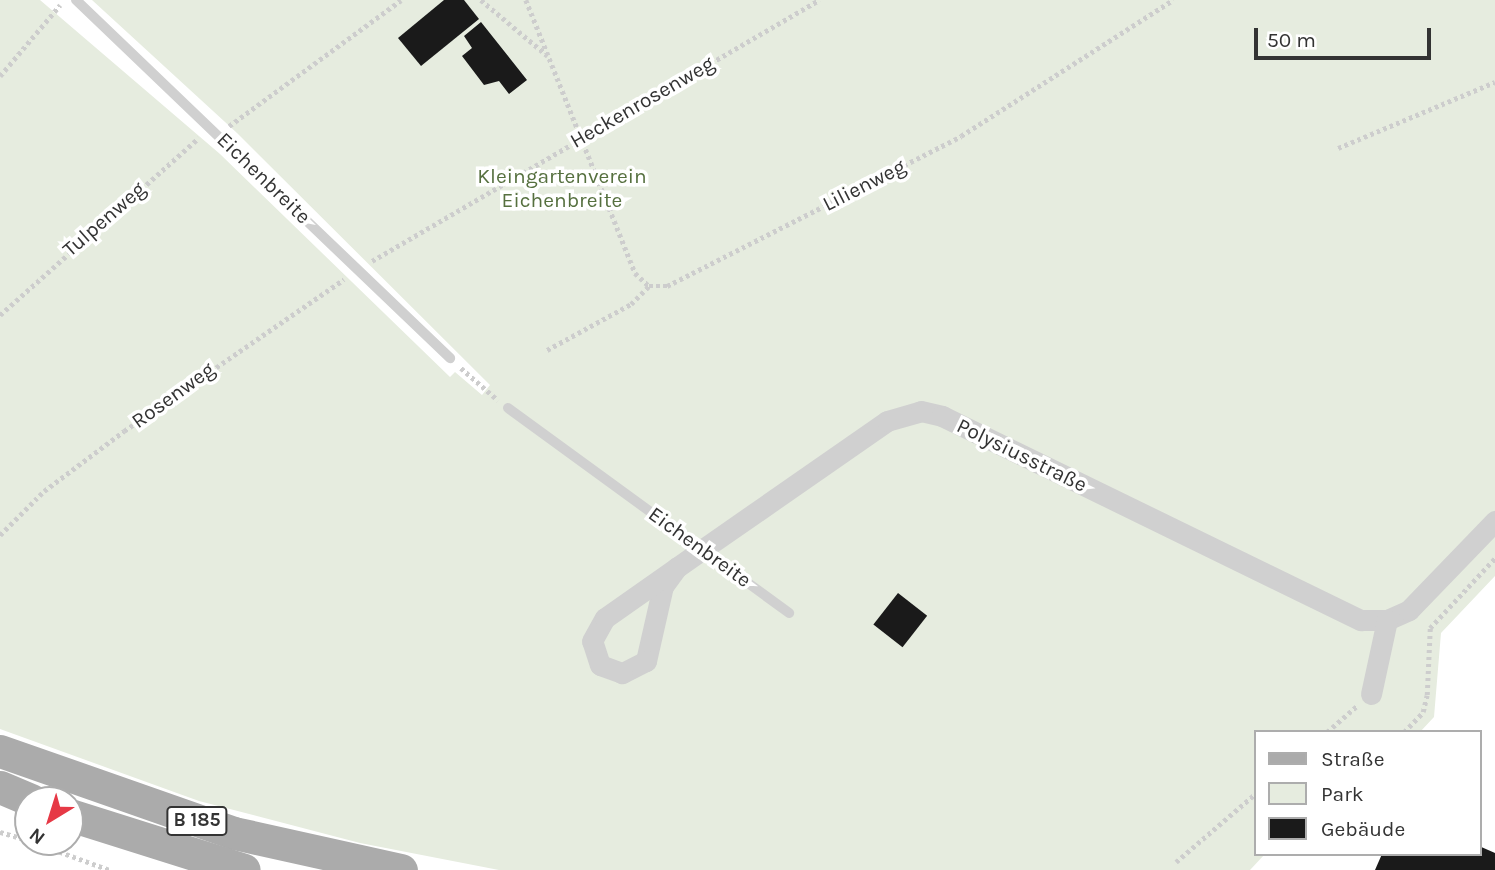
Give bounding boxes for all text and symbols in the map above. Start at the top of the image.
scale bar [1257,14,1434,58]
text: 50 m [1267,28,1316,52]
street label: Heckenrosenweg [565,50,719,154]
street label: Eichenbreite [212,127,316,229]
street label: Lilienweg [818,153,910,217]
park label: Kleingartenverein Eichenbreite [477,163,647,213]
street label: Tulpenweg [58,176,150,262]
street label: Rosenweg [126,356,220,434]
street label: Polysiusstraße [953,413,1091,497]
street label: Eichenbreite [644,501,756,593]
legend [1254,730,1481,856]
text: Straße [1321,747,1384,771]
text: Park [1321,782,1364,806]
north arrow [14,786,84,856]
road number: B 185 [166,806,228,836]
text: Gebäude [1321,817,1405,841]
text: N [25,823,49,849]

